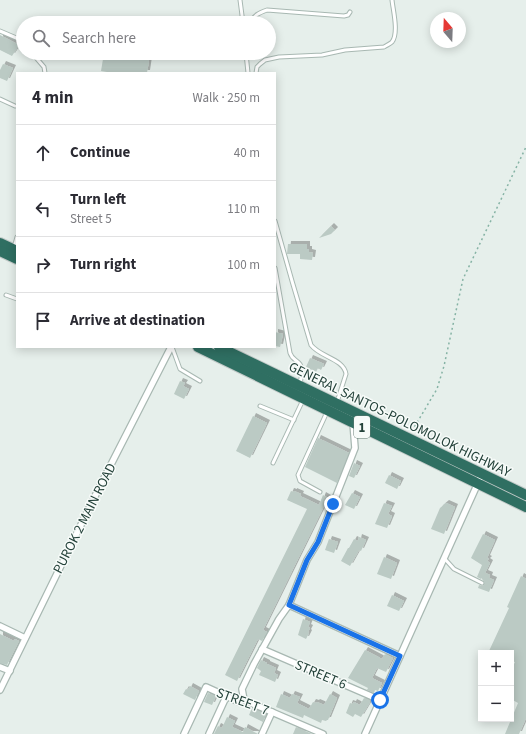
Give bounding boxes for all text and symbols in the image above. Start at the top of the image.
north arrow [430,12,466,48]
search box [16,16,276,60]
icon: search [30,27,52,49]
text: Search here [62,28,136,49]
text: 4 min [32,86,73,110]
text: Walk · 250 m [192,89,260,107]
icon: ahead [32,142,54,164]
text: Continue [70,142,130,163]
text: 40 m [234,144,260,162]
text: Turn left [70,189,126,210]
icon: left [32,198,54,220]
text: 110 m [227,200,260,218]
text: Street 5 [70,210,112,228]
icon: right [32,254,54,276]
text: Turn right [70,254,136,275]
text: 100 m [227,256,260,274]
icon: arrive [32,310,54,332]
text: Arrive at destination [70,310,205,331]
street label: GENERAL SANTOS-POLOMOLOK HIGHWAY [285,357,514,483]
road number: 1 [354,416,370,438]
street label: PUROK 2 MAIN ROAD [48,460,121,577]
route end [324,495,342,513]
map controls [478,650,514,722]
button: + [478,650,514,686]
street label: STREET 6 [292,655,350,695]
street label: STREET 7 [214,683,272,721]
button: − [478,686,514,722]
route start [371,691,389,709]

